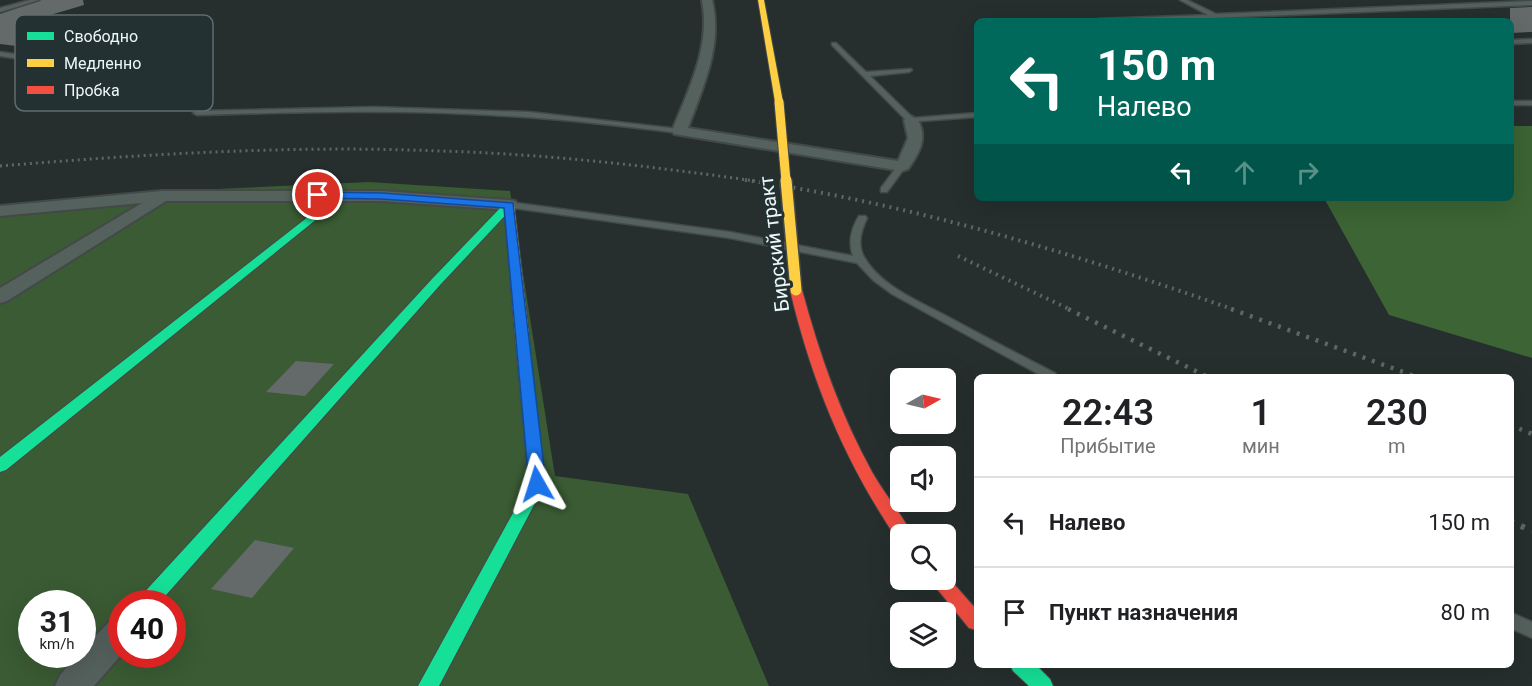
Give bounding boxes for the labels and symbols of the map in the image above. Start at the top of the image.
legend [15,15,213,111]
text: Свободно [64,27,138,46]
text: Медленно [64,54,141,73]
text: Пробка [64,81,120,100]
pin [292,169,343,220]
street label: Бирский тракт [754,174,794,313]
north arrow [890,368,956,434]
position arrow [505,452,569,516]
speed limit sign: 40 [108,590,186,668]

